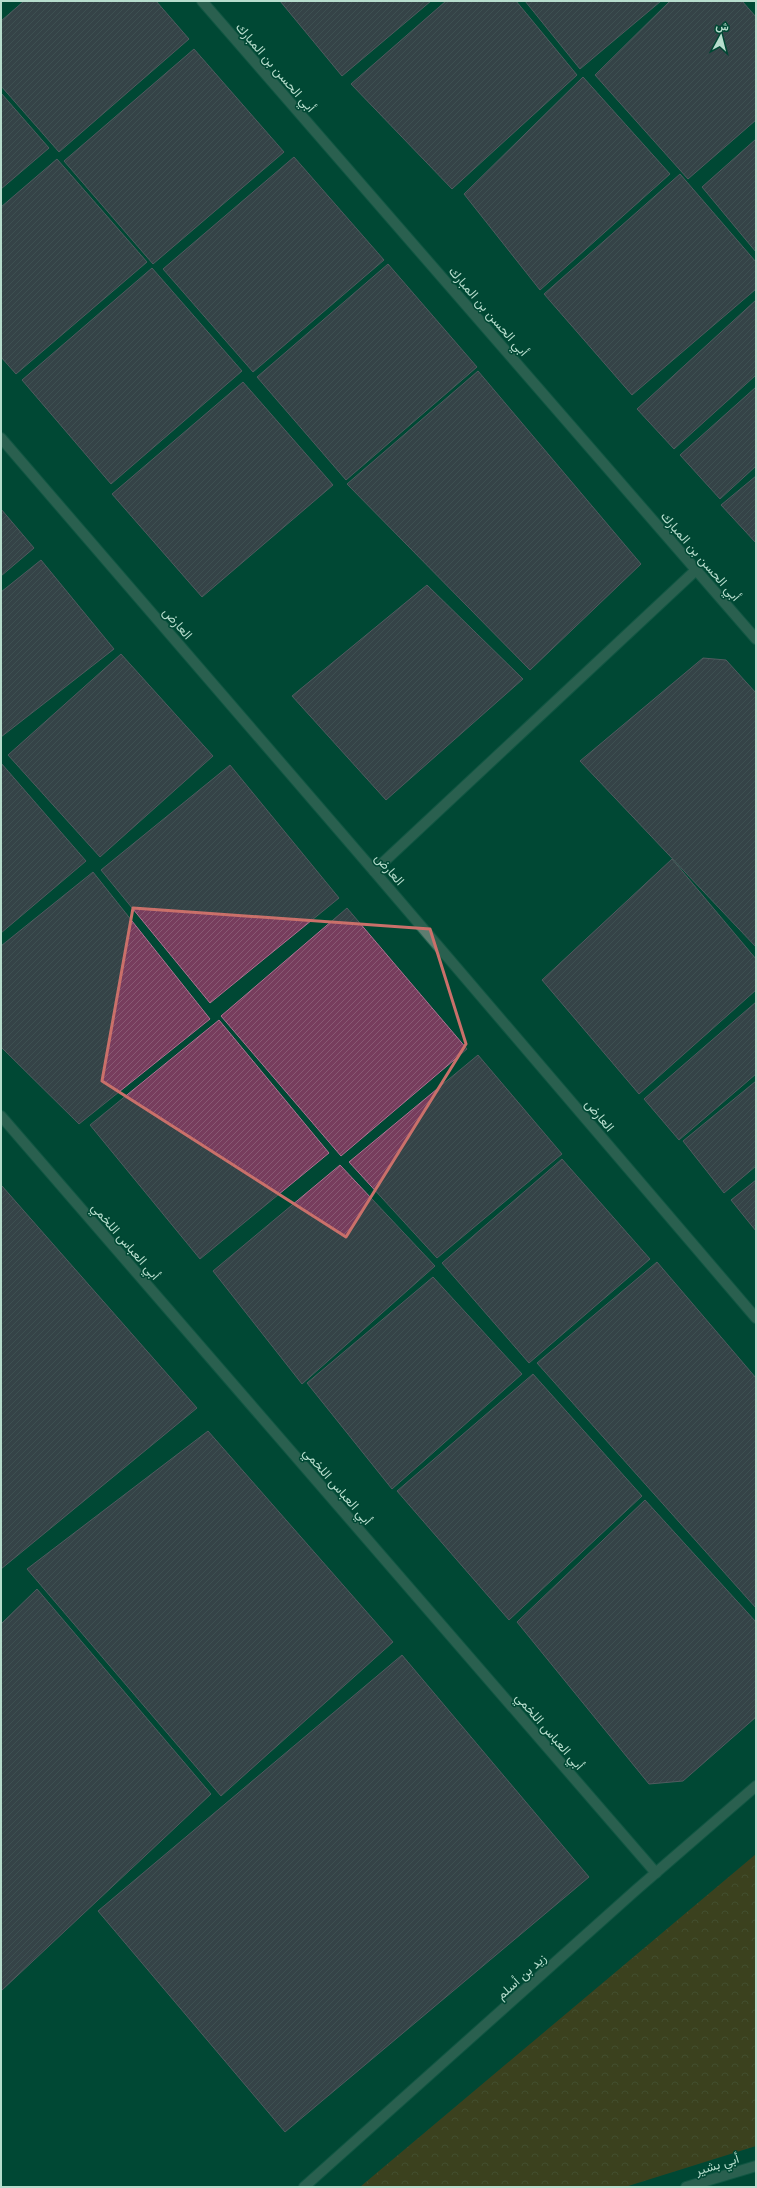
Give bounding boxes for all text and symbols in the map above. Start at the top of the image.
north arrow [701,16,741,56]
text: ش [715,18,730,34]
street label: أبي الحسن بن المبارك [230,19,319,117]
street label: أبي الحسن بن المبارك [443,263,532,361]
street label: أبي الحسن بن المبارك [655,508,744,606]
street label: العارض [159,604,196,643]
street label: العارض [371,850,408,889]
street label: العارض [581,1096,618,1135]
street label: أبي العباس اللخمي [86,1199,164,1285]
street label: أبي العباس اللخمي [298,1444,376,1530]
street label: أبي العباس اللخمي [510,1689,588,1775]
street label: زيد بن أسلم [493,1950,550,2003]
street label: أبي بشير [692,2150,742,2181]

